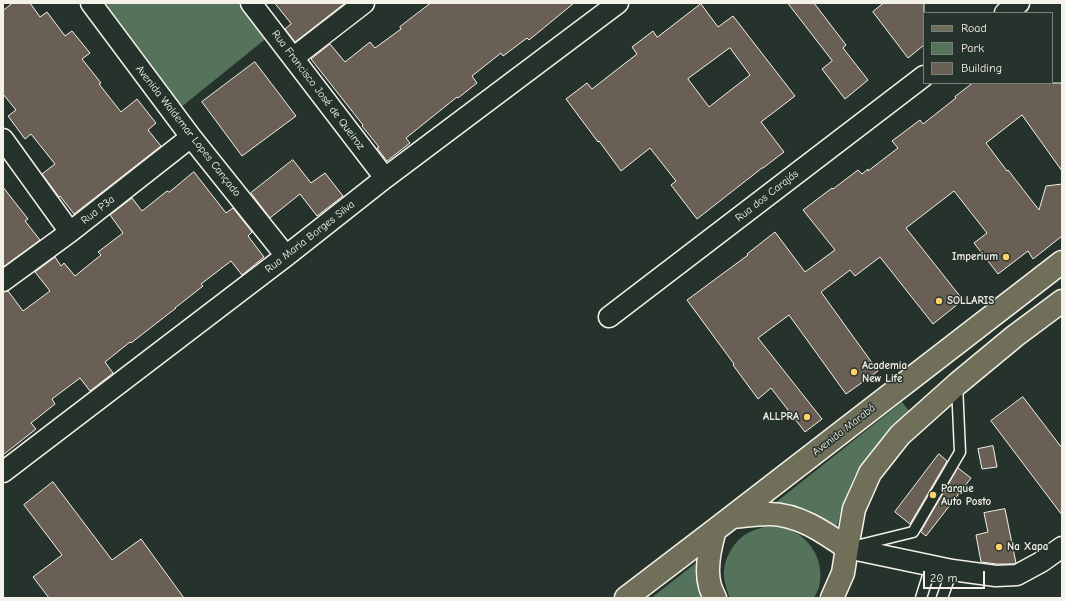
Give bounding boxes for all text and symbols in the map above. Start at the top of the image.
legend [923,12,1053,84]
text: Road [961,21,987,35]
street label: Rua Francisco José de Queiroz [269,28,367,152]
text: Park [961,41,984,55]
text: Building [961,61,1002,75]
street label: Avenida Waldemar Lopes Cançado [133,63,243,199]
street label: Rua dos Carajás [733,167,801,225]
street label: Rua P3a [79,193,117,227]
street label: Rua Maria Borges Silva [263,198,357,276]
place label: Imperium [952,250,998,264]
marker: Imperium [1001,252,1011,262]
place label: SOLLARIS [947,294,994,308]
marker: SOLLARIS [934,296,944,306]
place label: Academia New Life [862,359,907,385]
marker: Academia New Life [849,367,859,377]
street label: Avenida Marabá [810,401,878,459]
place label: ALLPRA [763,410,799,424]
marker: ALLPRA [802,412,812,422]
place label: Parque Auto Posto [941,482,991,508]
marker: Parque Auto Posto [928,490,938,500]
place label: Na Xapa [1007,540,1048,554]
marker: Na Xapa [994,542,1004,552]
scale bar [925,563,987,589]
text: 20 m [930,571,958,585]

